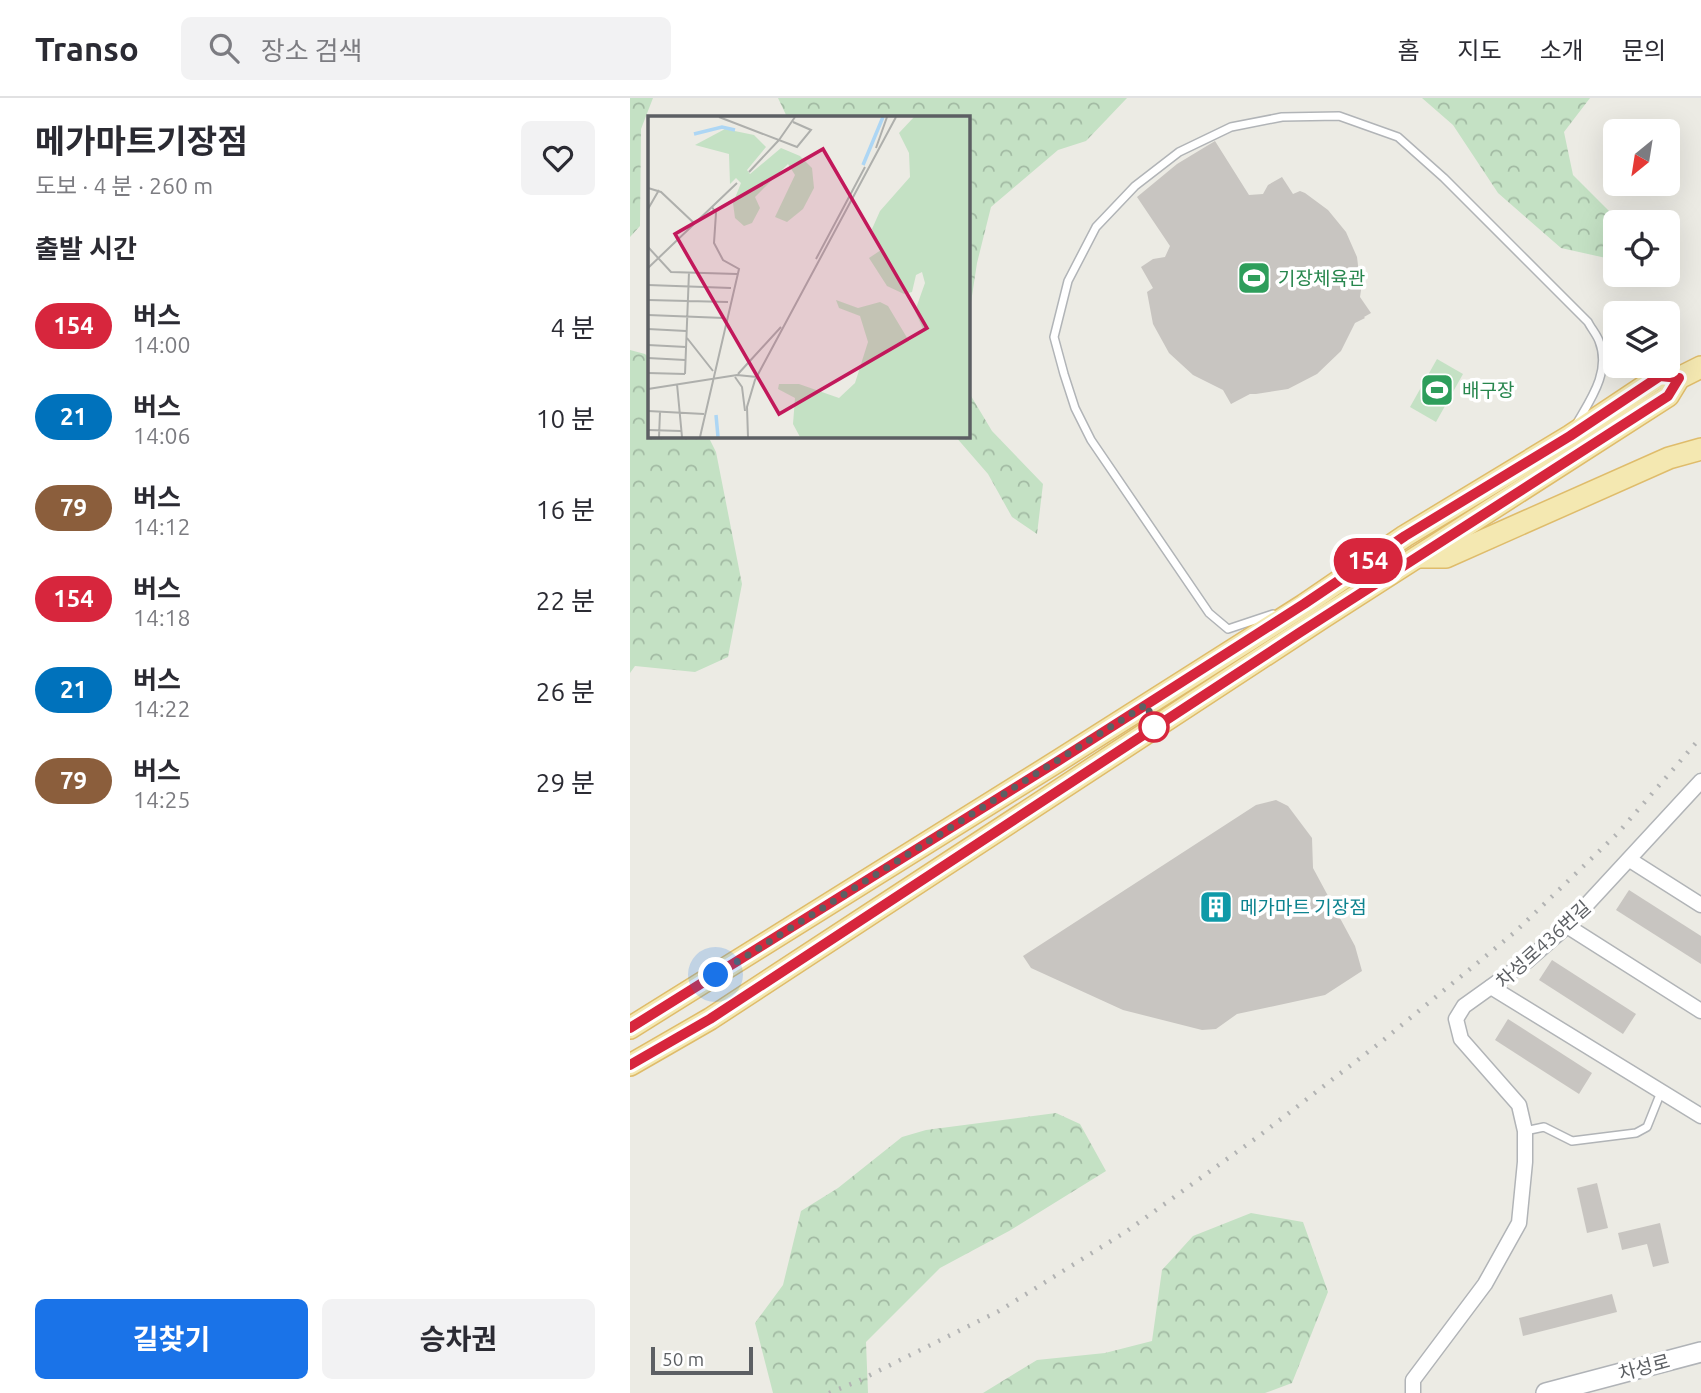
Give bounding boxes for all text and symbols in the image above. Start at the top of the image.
search box [181,17,671,80]
icon: search [205,29,243,67]
text: Transo [35,30,139,67]
text: 장소 검색 [261,36,362,65]
text: 홈 [1397,37,1419,64]
text: 지도 [1457,37,1502,64]
text: 소개 [1540,37,1584,64]
text: 문의 [1622,37,1666,64]
inset map [648,116,970,438]
north arrow [1603,119,1680,196]
map controls [1603,119,1680,378]
button: heart [521,121,595,195]
text: 메가마트기장점 [35,122,248,159]
text: 도보 · 4 분 · 260 m [35,173,213,198]
button: locate [1603,210,1680,287]
text: 출발 시간 [35,234,137,263]
sports icon: 기장체육관 [1235,259,1273,297]
place label: 기장체육관 [1278,267,1365,289]
text: 버스 [133,301,181,330]
button: layers [1603,301,1680,378]
text: 154 [53,312,94,339]
text: 4 분 [550,313,595,342]
text: 14:00 [133,332,191,357]
sports icon: 배구장 [1418,371,1456,409]
place label: 배구장 [1462,379,1514,401]
text: 버스 [133,392,181,421]
text: 21 [60,403,87,430]
text: 10 분 [536,404,595,433]
text: 14:06 [133,423,191,448]
text: 버스 [133,483,181,512]
text: 79 [60,494,87,521]
text: 16 분 [536,495,595,524]
text: 14:12 [133,514,191,539]
line badge: 154 [1328,538,1408,584]
text: 154 [1348,547,1388,574]
text: 버스 [133,574,181,603]
text: 154 [53,585,94,612]
text: 22 분 [536,586,595,615]
text: 14:18 [133,605,191,630]
text: 버스 [133,665,181,694]
text: 21 [60,676,87,703]
text: 26 분 [536,677,595,706]
text: 14:22 [133,696,191,721]
unlabelled marker [1139,712,1169,742]
text: 버스 [133,756,181,785]
text: 79 [60,767,87,794]
text: 29 분 [536,768,595,797]
text: 14:25 [133,787,191,812]
building icon: 메가마트 기장점 [1197,888,1235,926]
place label: 메가마트 기장점 [1240,896,1367,918]
street label: 차성로436번길 [1491,896,1595,992]
your location [698,957,733,992]
button: 길찾기 [35,1299,308,1379]
button: 승차권 [322,1299,595,1379]
scale bar [651,1344,752,1376]
text: 50 m [662,1348,704,1370]
street label: 차성로 [1616,1350,1672,1384]

